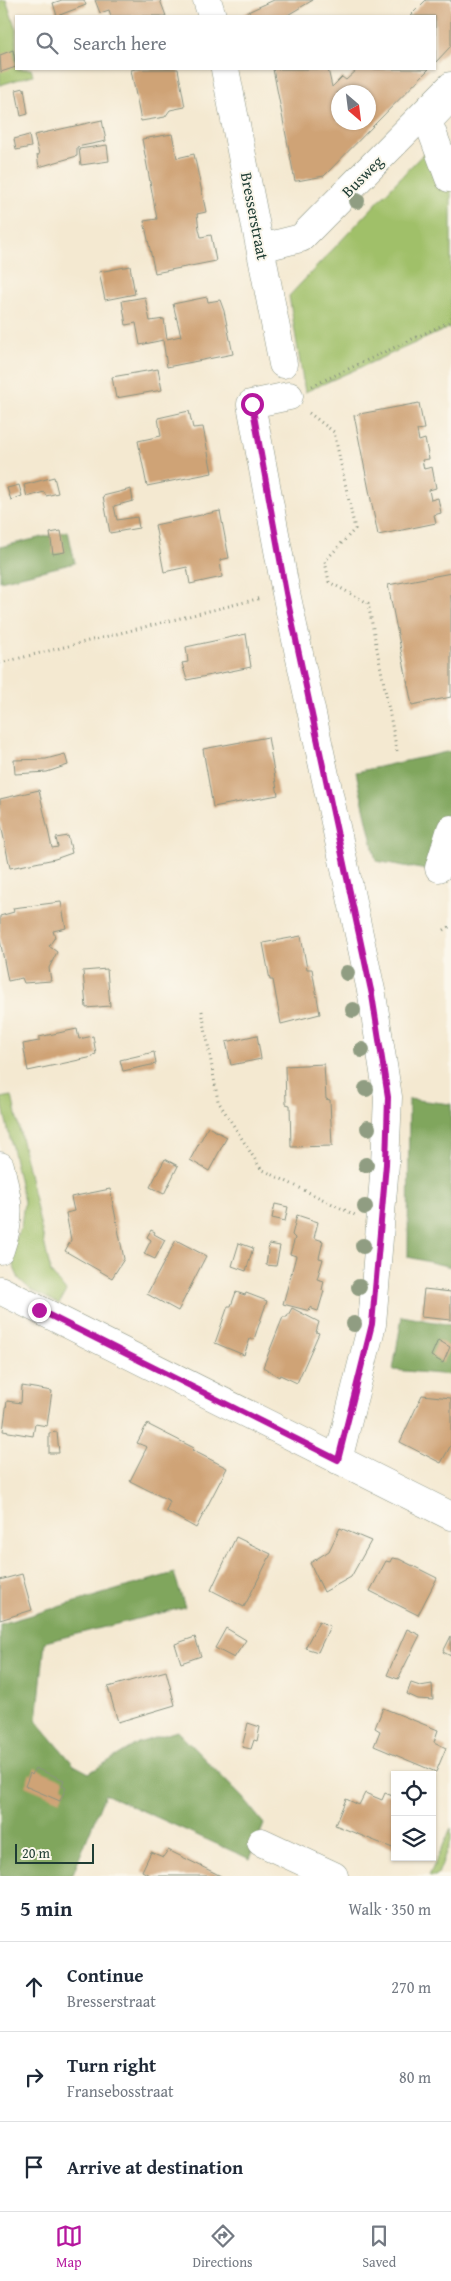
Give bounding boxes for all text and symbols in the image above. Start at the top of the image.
search box [15,15,436,70]
icon: search [33,29,61,57]
text: Search here [73,29,167,57]
north arrow [331,85,376,130]
street label: Busweg [336,150,388,202]
street label: Bresserstraat [235,170,275,262]
route start [241,393,264,416]
route end [28,1299,51,1322]
map controls [391,1771,436,1861]
button: locate [391,1771,436,1816]
button: layers [391,1816,436,1861]
scale bar [15,1841,94,1864]
text: 20 m [22,1843,50,1863]
text: 5 min [20,1893,72,1924]
text: Walk · 350 m [348,1897,431,1921]
text: Continue [67,1961,144,1989]
icon: ahead [20,1973,48,2001]
text: 270 m [391,1975,431,1999]
text: Bresserstraat [67,1989,156,2013]
text: Turn right [67,2051,156,2079]
icon: right [20,2063,48,2091]
text: 80 m [399,2065,431,2089]
text: Fransebosstraat [67,2079,174,2103]
icon: arrive [20,2153,48,2181]
text: Arrive at destination [67,2153,243,2181]
tab: Map [55,2222,83,2272]
tab: Directions [192,2222,253,2272]
tab: Saved [362,2222,396,2272]

